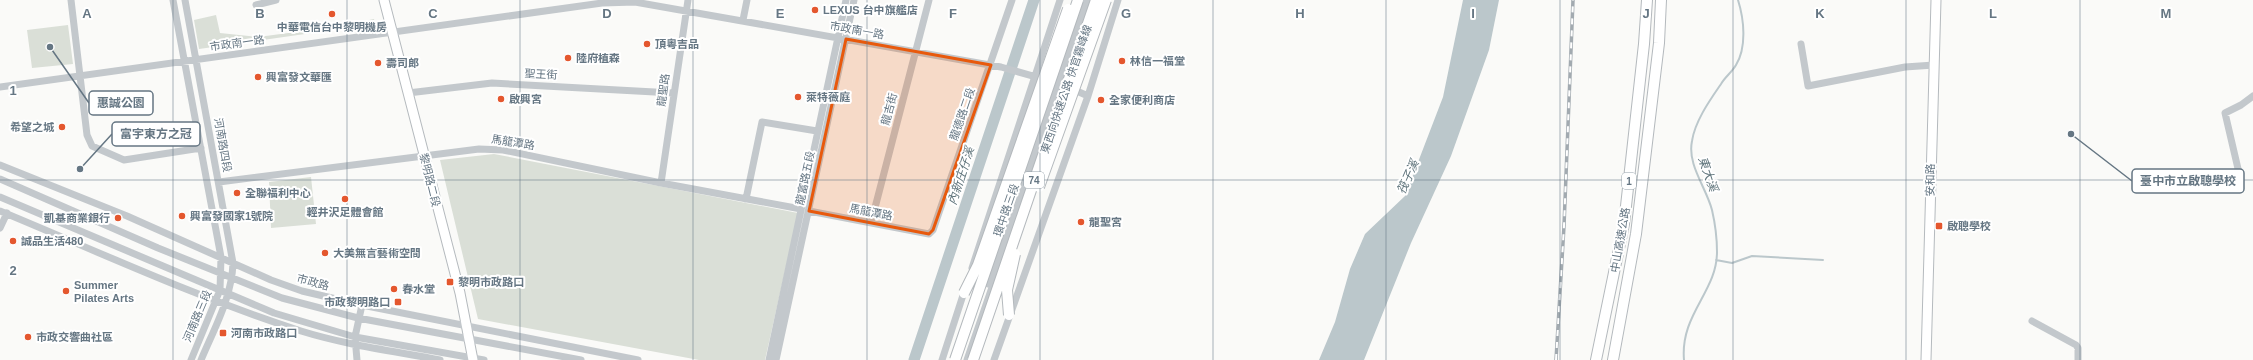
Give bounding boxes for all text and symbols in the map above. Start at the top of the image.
place label: LEXUS 台中旗艦店 [823,4,918,16]
marker: LEXUS 台中旗艦店 [810,5,820,15]
text: A [82,6,92,21]
text: B [255,6,265,21]
text: C [428,6,438,21]
text: D [602,6,612,21]
text: E [776,6,785,21]
text: F [949,6,957,21]
text: G [1121,6,1131,21]
text: H [1295,6,1305,21]
text: I [1471,6,1475,21]
text: J [1642,6,1650,21]
text: K [1815,6,1825,21]
text: L [1989,6,1997,21]
text: M [2161,6,2171,21]
marker: 中華電信台中黎明機房 [327,9,337,19]
street label: 市政南一路 [829,19,885,41]
place label: 中華電信台中黎明機房 [277,21,387,33]
street label: 東西向快速公路 快官霧峰線 [1038,23,1094,155]
street label: 市政南一路 [209,33,265,53]
place label: 頂粵吉品 [655,38,699,50]
marker: 頂粵吉品 [642,39,652,49]
place label: 陸府植森 [576,52,620,64]
marker: 陸府植森 [563,53,573,63]
place label: 林信一福堂 [1130,55,1185,67]
marker: 林信一福堂 [1117,56,1127,66]
place label: 壽司郎 [386,57,419,69]
marker: 壽司郎 [373,58,383,68]
street label: 聖王街 [524,67,558,81]
place label: 興富發文華匯 [266,71,332,83]
marker: 興富發文華匯 [253,72,263,82]
street label: 龍聖路 [655,73,671,107]
text: 1 [9,83,17,98]
street label: 龍德路二段 [947,86,977,142]
callout: 惠誠公園 [89,91,153,115]
place label: 萊特薇庭 [806,91,850,103]
marker: 萊特薇庭 [793,92,803,102]
street label: 龍吉街 [879,92,899,126]
place label: 啟興宮 [509,93,542,105]
marker: 啟興宮 [496,94,506,104]
place label: 全家便利商店 [1109,94,1175,106]
marker: 全家便利商店 [1096,95,1106,105]
text: 惠誠公園 [97,96,145,110]
street label: 河南路四段 [212,117,234,173]
place label: 希望之城 [10,121,55,133]
marker: 希望之城 [57,122,67,132]
callout: 富宇東方之冠 [112,122,200,146]
text: 富宇東方之冠 [120,127,192,141]
street label: 馬龍潭路 [490,133,536,151]
water label: 內新庄仔溪 [945,143,978,207]
street label: 龍富路五段 [793,150,817,206]
street label: 黎明路二段 [418,152,442,208]
water label: 東大溪 [1696,155,1721,195]
water label: 筏子溪 [1394,156,1423,196]
street label: 安和路 [1924,163,1936,197]
callout: 臺中市立啟聰學校 [2132,169,2244,193]
road number: 74 [1024,172,1044,188]
road number: 1 [1622,173,1636,189]
text: 臺中市立啟聰學校 [2140,174,2236,188]
street label: 環中路三段 [991,182,1021,238]
place label: 全聯福利中心 [245,187,311,199]
marker: 全聯福利中心 [232,188,242,198]
marker: 輕井沢足體會館 [340,194,350,204]
street label: 馬龍潭路 [848,202,894,222]
place label: 輕井沢足體會館 [307,206,384,218]
street label: 中山高速公路 [1608,206,1632,274]
place label: 興富發國家1號院 [190,210,273,222]
marker: 興富發國家1號院 [177,211,187,221]
place label: 凱基商業銀行 [44,212,110,224]
marker: 凱基商業銀行 [113,213,123,223]
place label: 龍聖宮 [1089,216,1122,228]
marker: 龍聖宮 [1076,217,1086,227]
place label: 啟聰學校 [1947,220,1991,232]
marker: 啟聰學校 [1934,221,1944,231]
place label: 誠品生活480 [21,235,83,247]
marker: 誠品生活480 [8,236,18,246]
place label: 大美無言藝術空間 [333,247,421,259]
marker: 大美無言藝術空間 [320,248,330,258]
text: 2 [9,263,17,278]
street label: 市政路 [296,272,330,292]
place label: 黎明市政路口 [458,276,524,288]
marker: 黎明市政路口 [445,277,455,287]
place label: Summer Pilates Arts [74,279,134,304]
place label: 春水堂 [402,283,435,295]
marker: 春水堂 [389,284,399,294]
marker: Summer Pilates Arts [61,286,71,296]
street label: 河南路三段 [181,288,213,344]
place label: 市政黎明路口 [324,296,390,308]
marker: 市政黎明路口 [393,297,403,307]
place label: 河南市政路口 [231,327,297,339]
marker: 河南市政路口 [218,328,228,338]
place label: 市政交響曲社區 [36,331,113,343]
marker: 市政交響曲社區 [23,332,33,342]

